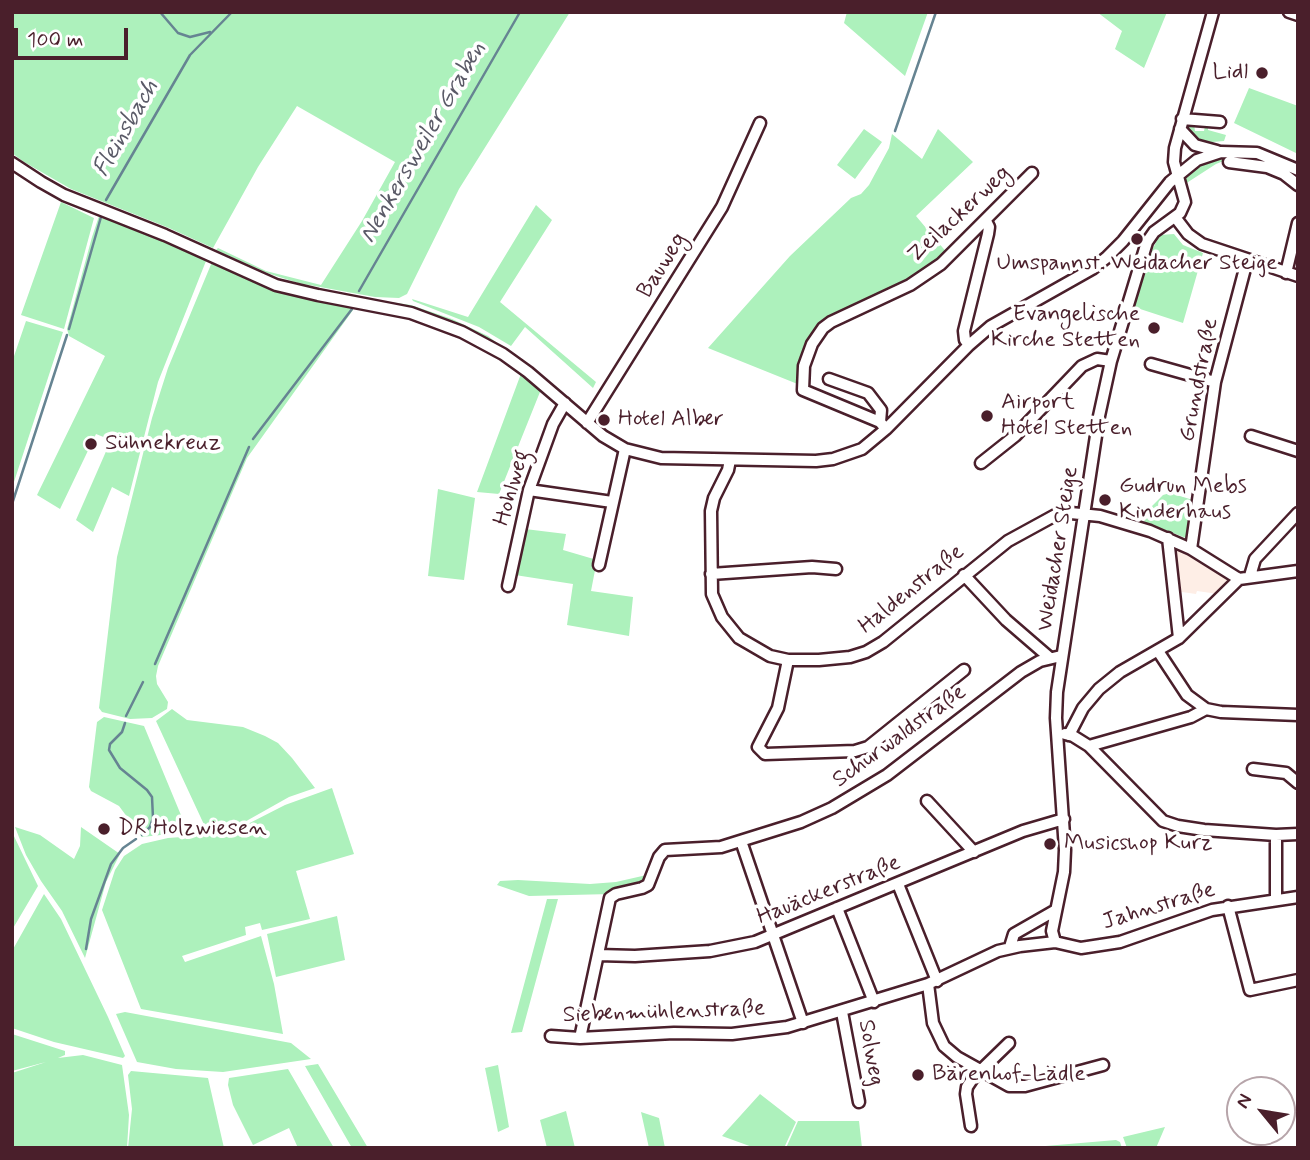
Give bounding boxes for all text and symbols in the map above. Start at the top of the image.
scale bar [18,14,131,58]
text: 100 m [27,26,83,54]
water label: Nenkersweiler Graben [355,37,493,249]
place label: Lidl [1212,59,1248,87]
marker: Lidl [1254,65,1270,81]
water label: Fleinsbach [88,76,166,182]
street label: Zeilackerweg [903,160,1017,270]
street label: Bauweg [632,228,694,304]
marker: Umspannst. Weidacher Steige [1129,231,1145,247]
place label: Umspannst. Weidacher Steige [997,250,1277,278]
place label: Evangelische Kirche Stetten [991,301,1140,355]
street label: Grundstraße [1174,316,1226,444]
marker: Evangelische Kirche Stetten [1146,320,1162,336]
place label: Airport Hotel Stetten [1001,389,1132,443]
place label: Hotel Alber [618,406,724,434]
marker: Airport Hotel Stetten [979,408,995,424]
marker: Hotel Alber [596,412,612,428]
place label: Sühnekreuz [105,430,221,458]
marker: Sühnekreuz [83,436,99,452]
street label: Hohlweg [489,447,537,529]
street label: Weidacher Steige [1032,465,1086,633]
place label: Gudrun Mebs Kinderhaus [1119,473,1247,527]
marker: Gudrun Mebs Kinderhaus [1097,492,1113,508]
street label: Haldenstraße [854,539,970,641]
street label: Schurwaldstraße [828,679,972,795]
place label: DR Holzwiesen [118,815,267,843]
marker: DR Holzwiesen [96,821,112,837]
place label: Musicshop Kurz [1064,830,1213,858]
marker: Musicshop Kurz [1042,836,1058,852]
street label: Hauäckerstraße [753,850,905,932]
street label: Jahnstraße [1099,877,1219,937]
street label: Siebenmühlenstraße [562,996,766,1030]
street label: Solweg [851,1018,889,1088]
place label: Bärenhof-Lädle [932,1061,1086,1089]
marker: Bärenhof-Lädle [910,1067,926,1083]
north arrow [1226,1076,1296,1146]
text: N [1230,1090,1258,1113]

